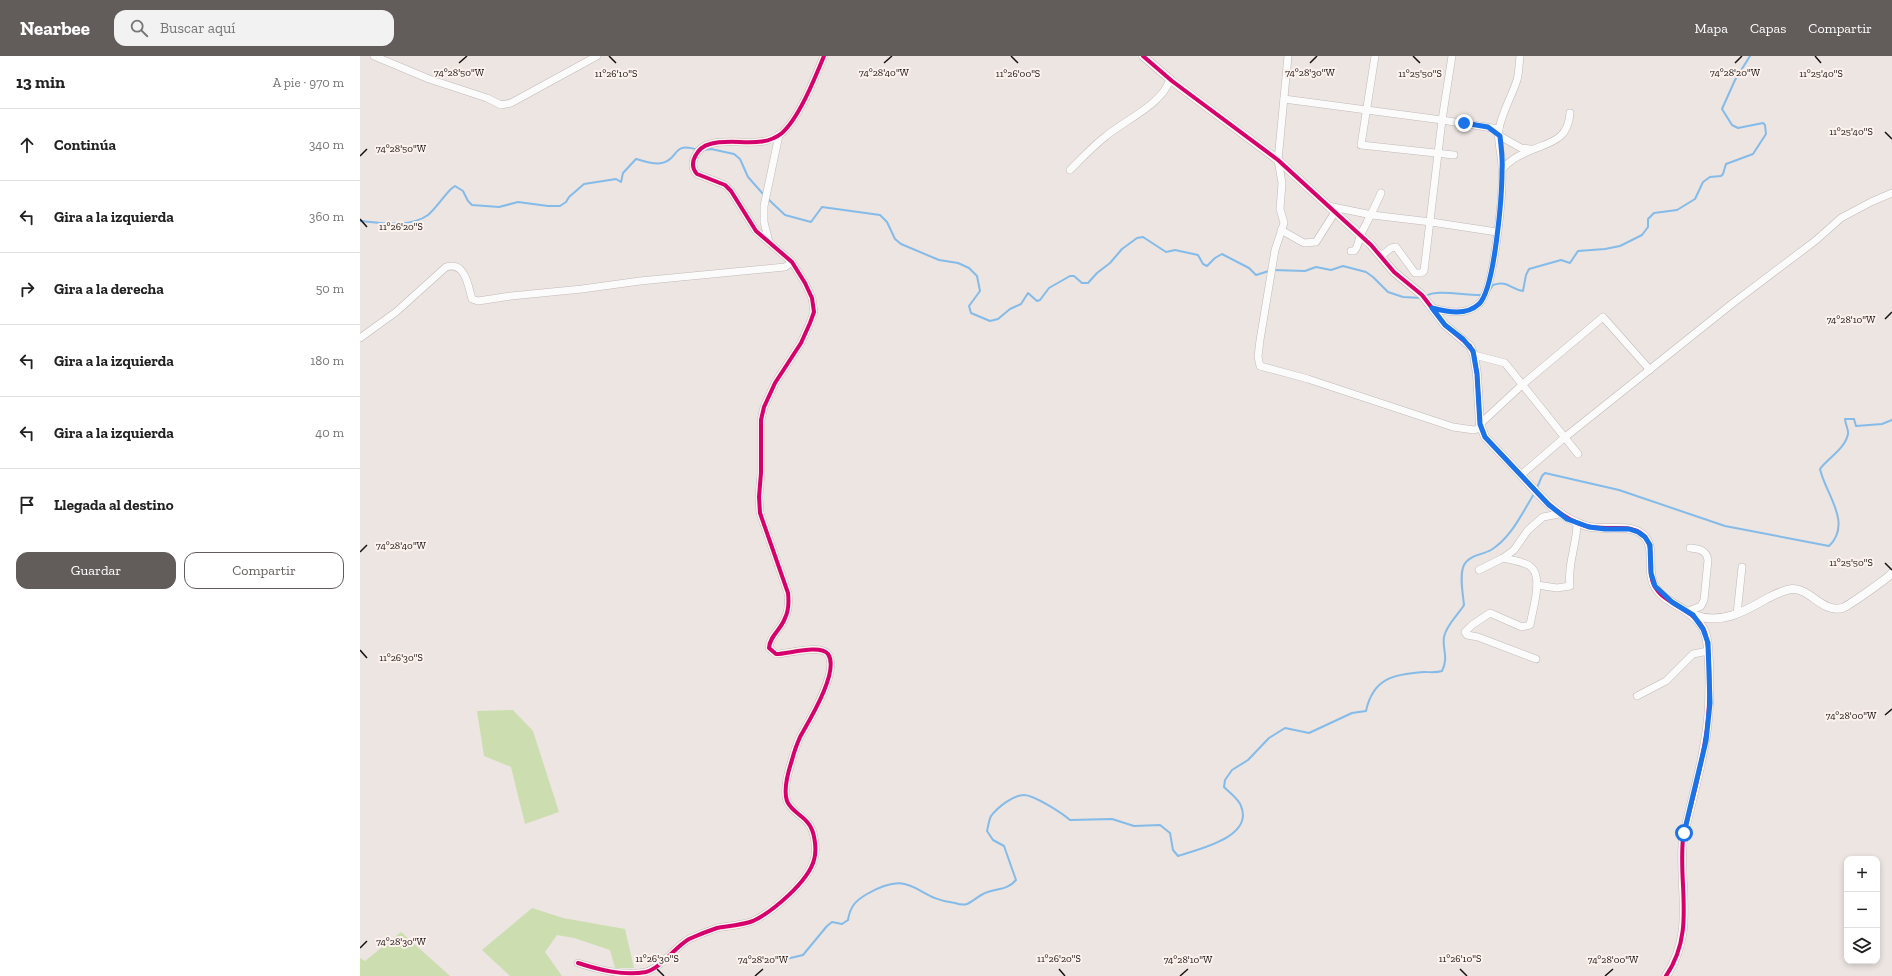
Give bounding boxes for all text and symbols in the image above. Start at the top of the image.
search box [114,10,394,46]
text: Nearbee [20,17,90,40]
icon: search [128,17,150,39]
text: Buscar aquí [160,19,236,37]
text: Mapa [1695,20,1728,37]
text: Capas [1750,20,1786,37]
text: Compartir [1808,20,1872,37]
text: 74°28'50"W [434,67,485,79]
text: 74°28'40"W [859,67,910,79]
text: 74°28'30"W [1285,67,1336,79]
text: 74°28'20"W [1710,67,1761,79]
text: 11°26'10"S [595,68,637,80]
text: 11°26'00"S [996,68,1040,80]
text: 11°25'50"S [1398,68,1442,80]
text: 11°25'40"S [1799,68,1843,80]
text: 13 min [16,72,65,92]
text: A pie · 970 m [273,75,344,90]
route end [1455,114,1473,132]
text: 11°25'40"S [1829,126,1873,138]
icon: ahead [16,134,38,156]
text: Continúa [54,136,116,154]
text: 340 m [309,137,344,152]
text: 74°28'50"W [376,143,427,155]
icon: left [16,206,38,228]
text: Gira a la izquierda [54,208,174,226]
text: 360 m [309,209,344,224]
text: 11°26'20"S [379,221,423,233]
icon: right [16,278,38,300]
text: Gira a la derecha [54,280,164,298]
text: 50 m [316,281,344,296]
text: 74°28'10"W [1827,314,1876,326]
icon: left [16,350,38,372]
text: Gira a la izquierda [54,352,174,370]
text: 180 m [310,353,344,368]
icon: left [16,422,38,444]
text: Gira a la izquierda [54,424,174,442]
text: 40 m [315,425,344,440]
icon: arrive [16,494,38,516]
text: Llegada al destino [54,496,174,514]
text: 74°28'40"W [376,540,427,552]
button: Guardar [16,552,176,589]
button: Compartir [184,552,344,589]
text: 11°25'50"S [1829,557,1873,569]
text: 11°26'30"S [379,652,423,664]
text: 74°28'00"W [1826,710,1877,722]
route start [1675,824,1693,842]
map controls [1844,856,1880,964]
button: + [1844,856,1880,892]
button: − [1844,892,1880,928]
button: layers [1844,928,1880,964]
text: 74°28'30"W [376,936,427,948]
text: 11°26'30"S [635,953,679,965]
text: 11°26'20"S [1037,953,1081,965]
text: 11°26'10"S [1439,953,1481,965]
text: 74°28'20"W [738,954,789,966]
text: 74°28'10"W [1164,954,1213,966]
text: 74°28'00"W [1588,954,1639,966]

